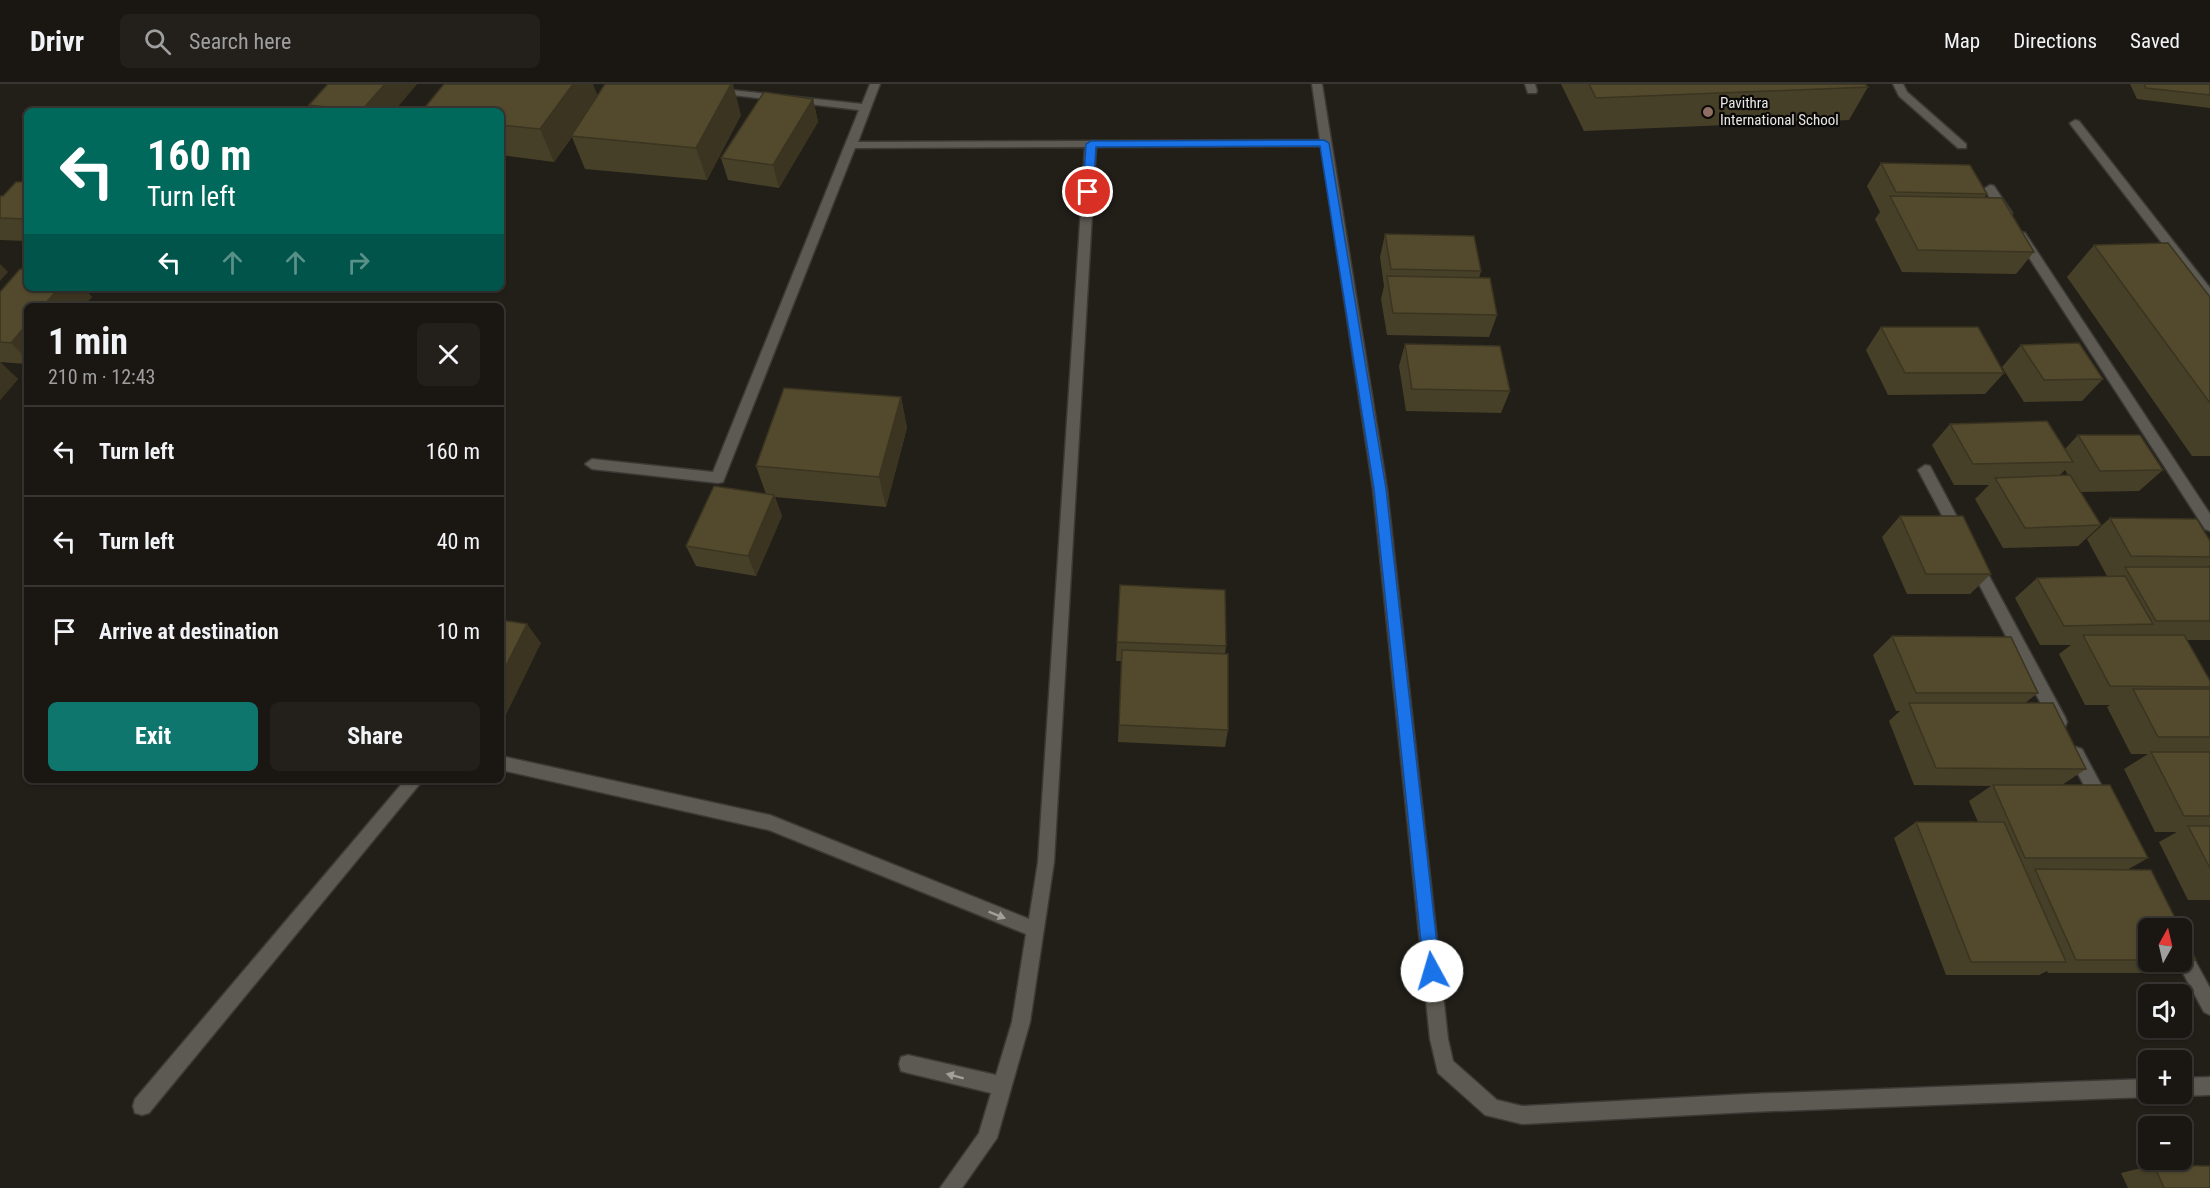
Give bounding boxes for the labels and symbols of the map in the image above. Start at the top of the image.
place label: Pavithra International School [1720,94,1839,129]
marker: Pavithra International School [1701,105,1715,119]
pin [1062,166,1113,217]
one-way arrow [988,911,1006,920]
north arrow [2138,918,2192,972]
position arrow [1400,939,1464,1003]
one-way arrow [946,1071,964,1081]

